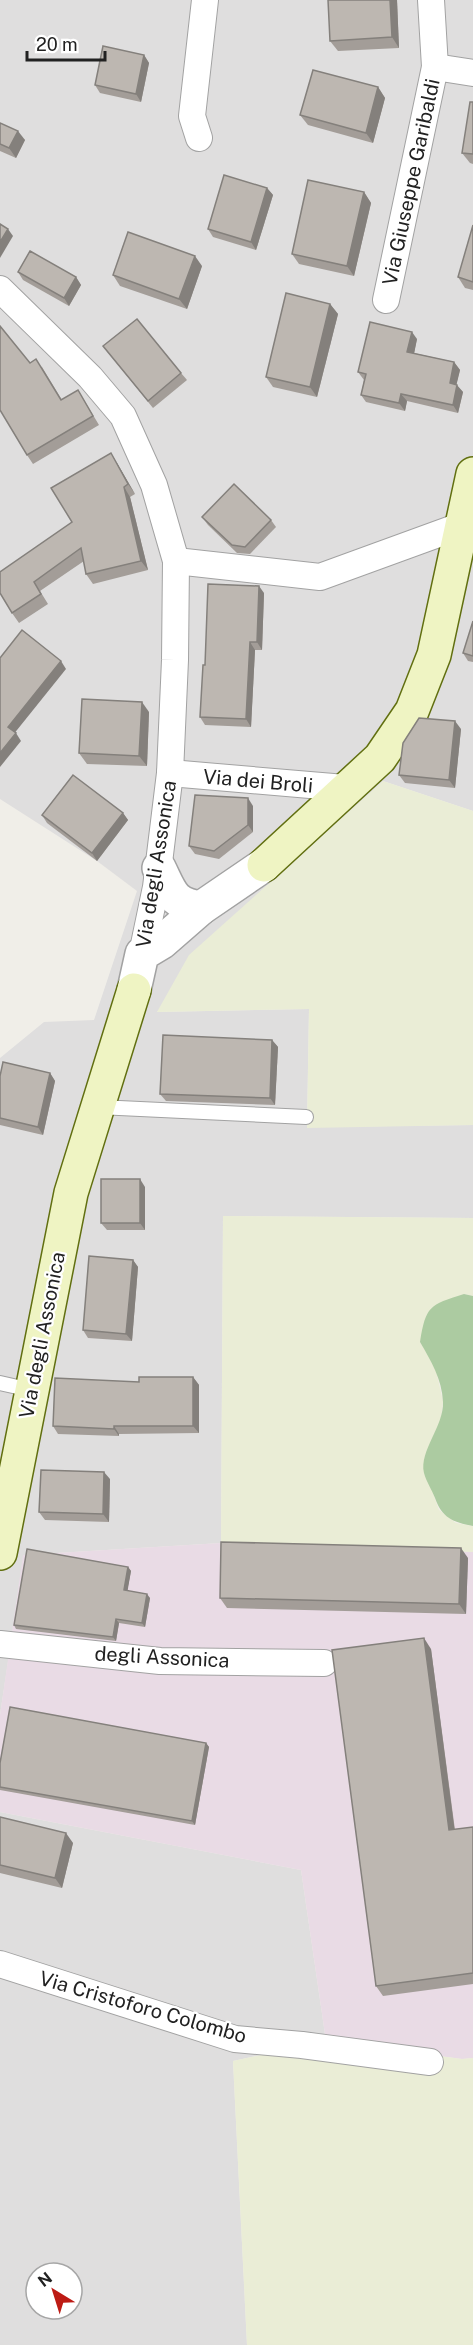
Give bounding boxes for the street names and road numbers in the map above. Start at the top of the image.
street label: Via Giuseppe Garibaldi [377,76,445,288]
street label: Via dei Broli [202,764,314,798]
street label: Via degli Assonica [131,779,181,949]
street label: Via degli Assonica [14,1250,70,1420]
street label: degli Assonica [94,1641,230,1673]
street label: Via Cristoforo Colombo [37,1966,249,2048]

